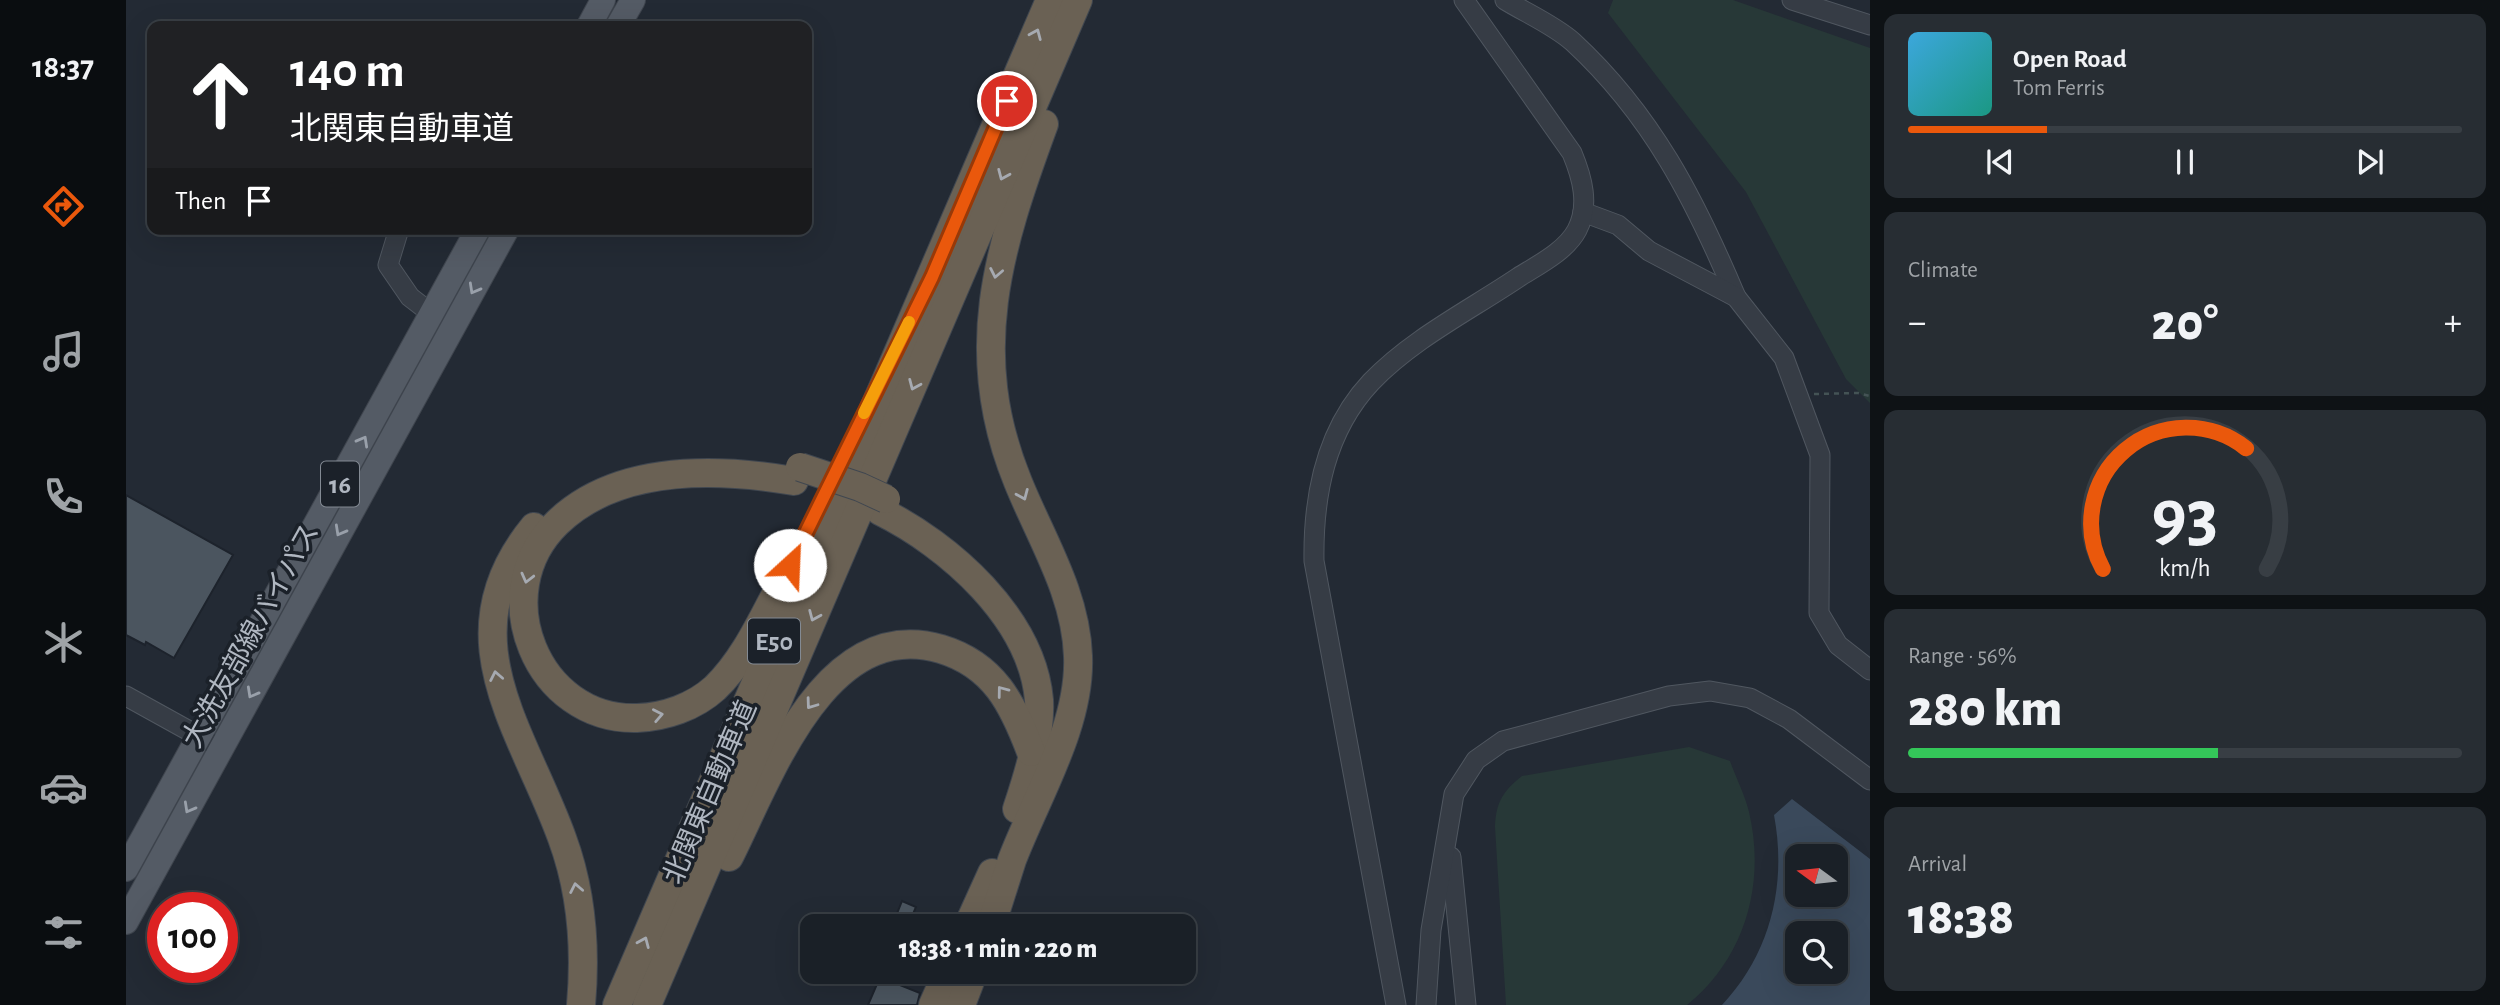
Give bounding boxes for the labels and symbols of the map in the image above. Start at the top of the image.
one-way arrow [1027,28,1041,40]
pin [977,71,1037,131]
one-way arrow [997,168,1011,181]
one-way arrow [990,267,1005,279]
one-way arrow [469,282,482,294]
one-way arrow [908,377,922,390]
one-way arrow [355,436,368,448]
road number: 16 [321,462,359,506]
one-way arrow [1015,488,1029,500]
street label: 大洗友部線バイパス [177,518,325,753]
one-way arrow [335,524,348,537]
position arrow [753,528,827,602]
one-way arrow [521,572,535,584]
one-way arrow [808,609,822,622]
road number: E50 [748,618,800,664]
one-way arrow [489,670,504,682]
one-way arrow [247,686,260,698]
one-way arrow [998,686,1011,699]
street label: 北関東自動車道 [658,696,762,888]
one-way arrow [807,696,819,709]
one-way arrow [652,708,664,723]
one-way arrow [183,801,197,814]
north arrow [1785,844,1848,906]
one-way arrow [570,882,585,894]
speed limit sign: 100 [147,892,238,983]
one-way arrow [636,937,650,950]

